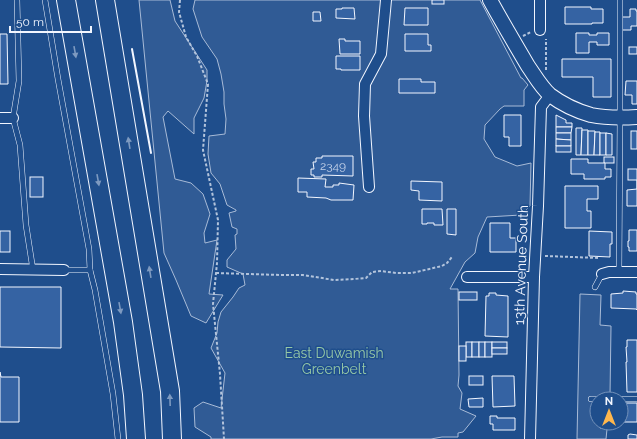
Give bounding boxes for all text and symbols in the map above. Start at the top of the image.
scale bar [10,8,91,34]
text: 50 m [16,15,44,29]
one-way arrow [73,46,79,58]
one-way arrow [126,137,132,149]
house number: 2349 [320,159,346,173]
one-way arrow [95,174,101,186]
street label: 13th Avenue South [511,205,531,325]
one-way arrow [147,266,153,278]
one-way arrow [118,302,124,314]
park label: East Duwamish Greenbelt [284,345,384,377]
north arrow [589,391,629,431]
one-way arrow [167,394,174,406]
text: N [605,395,613,408]

